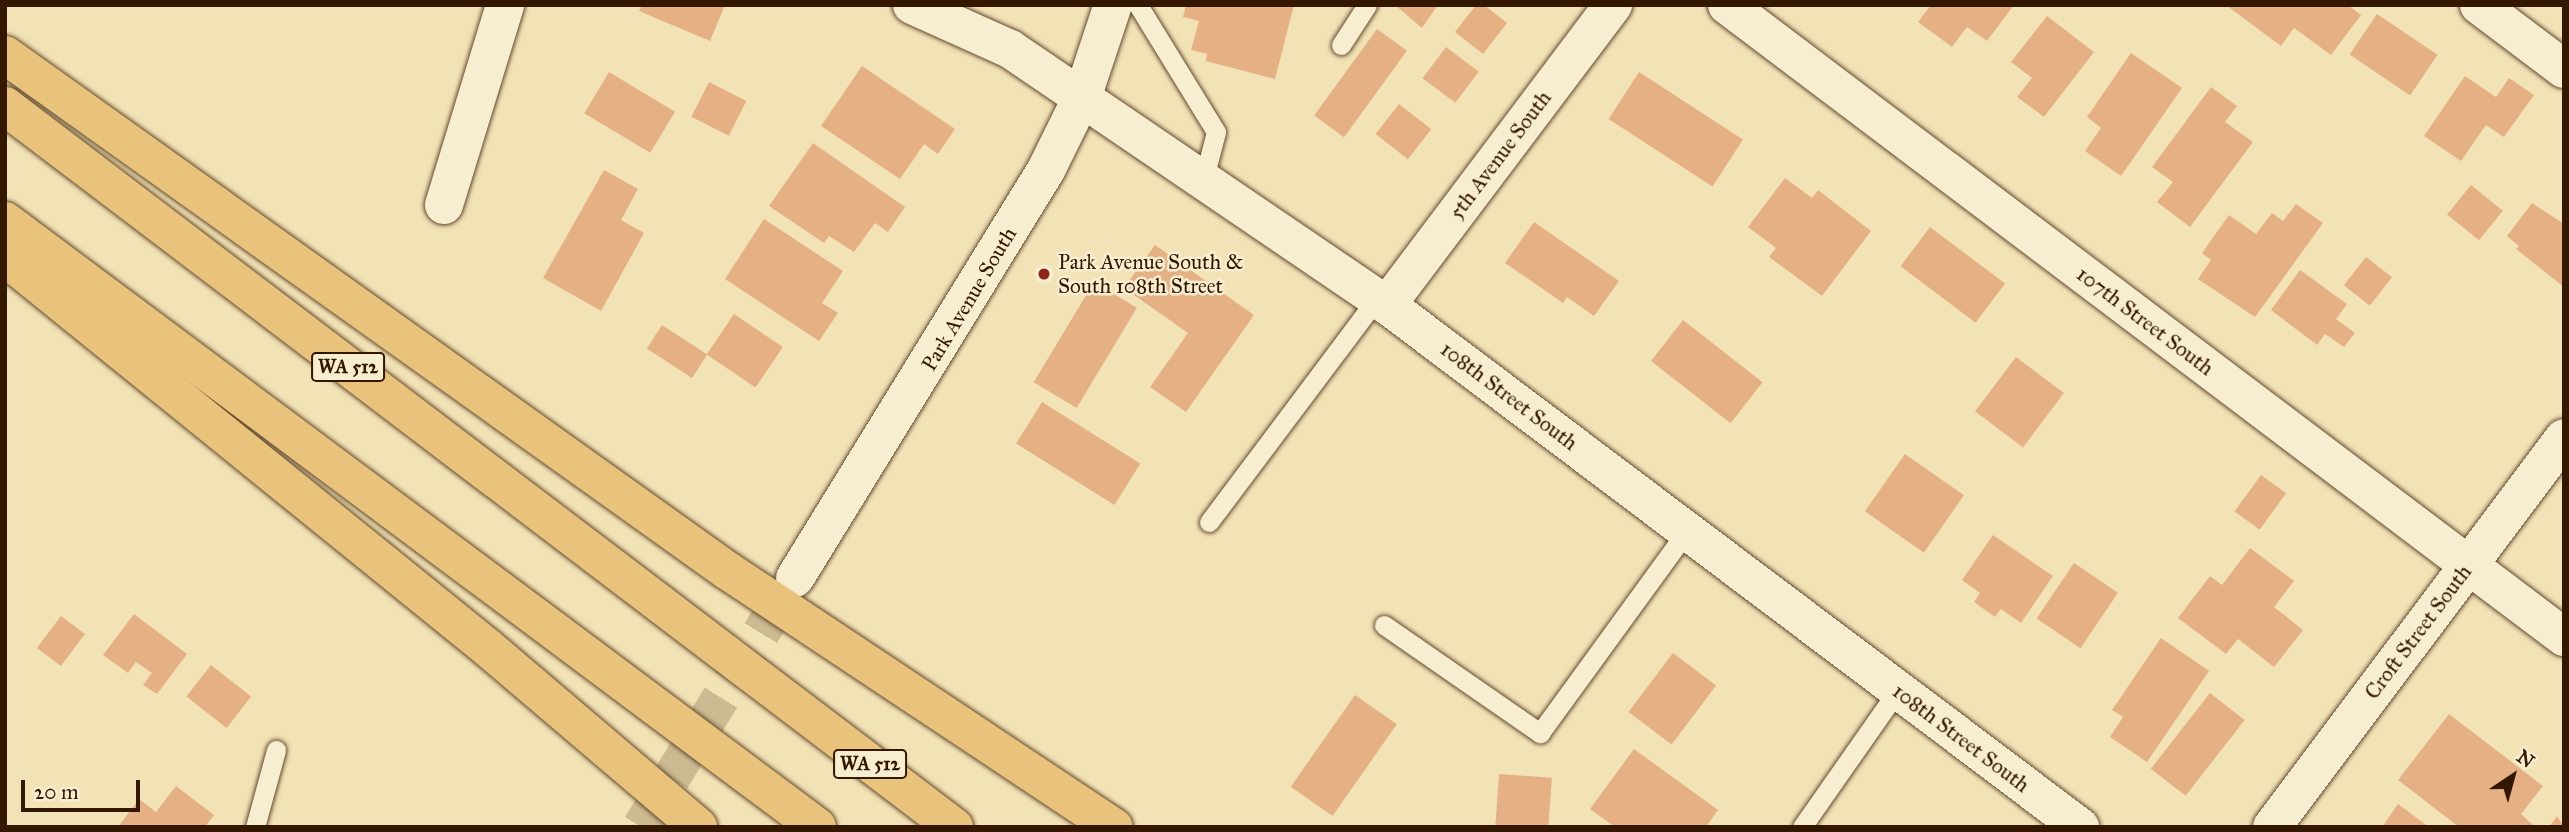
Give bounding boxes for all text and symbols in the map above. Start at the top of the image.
street label: 5th Avenue South [1444,86,1556,224]
street label: Park Avenue South [916,223,1022,375]
place label: Park Avenue South & South 108th Street [1058,249,1243,299]
street label: 107th Street South [2072,261,2218,381]
marker: Park Avenue South & South 108th Street [1036,266,1052,282]
street label: 108th Street South [1436,336,1582,456]
road number: WA 512 [310,352,386,382]
street label: Croft Street South [2359,560,2477,704]
street label: 108th Street South [1888,678,2034,798]
north arrow [2478,741,2548,811]
text: N [2512,745,2539,773]
road number: WA 512 [832,748,908,779]
scale bar [24,766,144,810]
text: 20 m [34,779,79,805]

